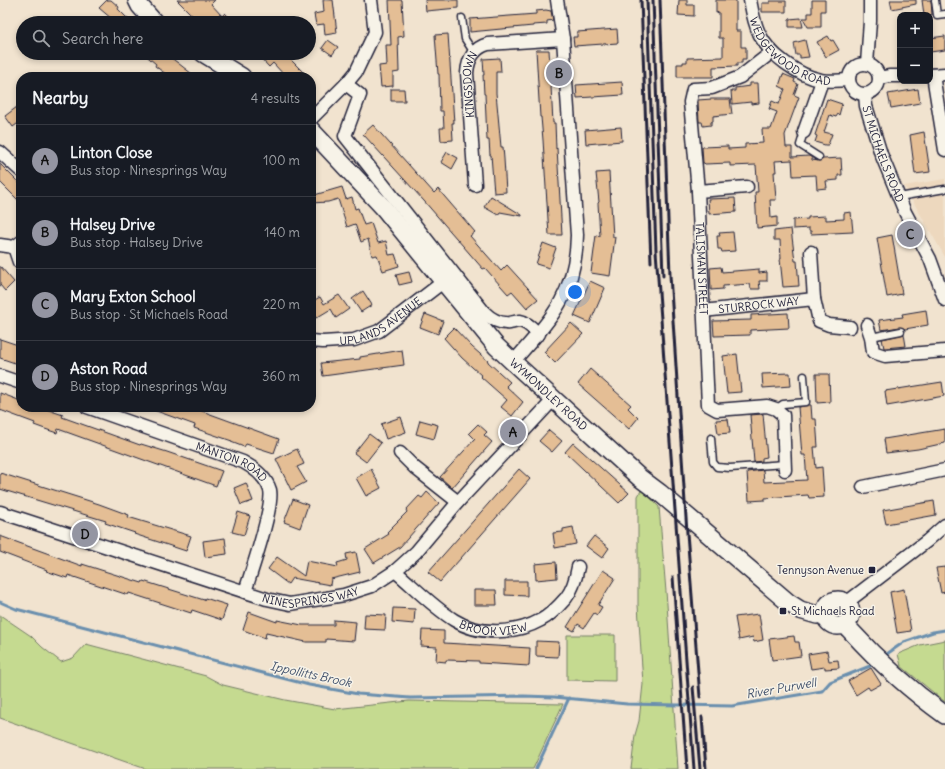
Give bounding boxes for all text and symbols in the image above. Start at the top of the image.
map controls [897,12,933,84]
button: + [897,12,933,48]
street label: WEDGEWOOD ROAD [747,15,831,88]
search box [16,16,316,60]
icon: search [30,27,52,49]
text: Search here [62,29,143,48]
street label: KINGSDOWN [460,48,480,118]
button: − [897,48,933,84]
pin: B [546,58,572,88]
text: Nearby [32,87,88,109]
text: 4 results [251,90,300,107]
street label: ST MICHAELS ROAD [859,104,907,204]
text: Linton Close [70,143,152,162]
text: A [41,152,49,169]
text: 100 m [263,152,300,169]
text: Bus stop · Ninesprings Way [70,162,227,179]
text: Halsey Drive [70,215,155,234]
pin: C [897,219,923,249]
street label: TALISMAN STREET [692,222,711,316]
text: B [41,224,49,241]
text: 140 m [264,224,300,241]
text: Bus stop · Halsey Drive [70,234,203,251]
your location [565,282,585,302]
text: Mary Exton School [70,287,196,306]
street label: UPLANDS AVENUE [339,294,424,348]
street label: STURROCK WAY [718,294,800,316]
text: C [41,296,49,313]
text: 220 m [263,296,300,313]
text: Bus stop · St Michaels Road [70,306,228,323]
street label: WYMONDLEY ROAD [508,356,590,434]
text: Aston Road [70,359,147,378]
text: D [40,368,50,385]
text: 360 m [262,368,300,385]
text: Bus stop · Ninesprings Way [70,378,227,395]
pin: A [500,417,526,447]
street label: MANTON ROAD [194,439,271,485]
pin: D [72,519,98,549]
place label: Tennyson Avenue [777,563,864,577]
marker: Tennyson Avenue [867,565,877,575]
street label: NINESPRINGS WAY [260,584,360,611]
place label: St Michaels Road [791,604,875,618]
marker: St Michaels Road [778,606,788,616]
street label: BROOK VIEW [457,617,529,638]
water label: Ippollitts Brook [269,658,354,690]
water label: River Purwell [745,674,819,702]

